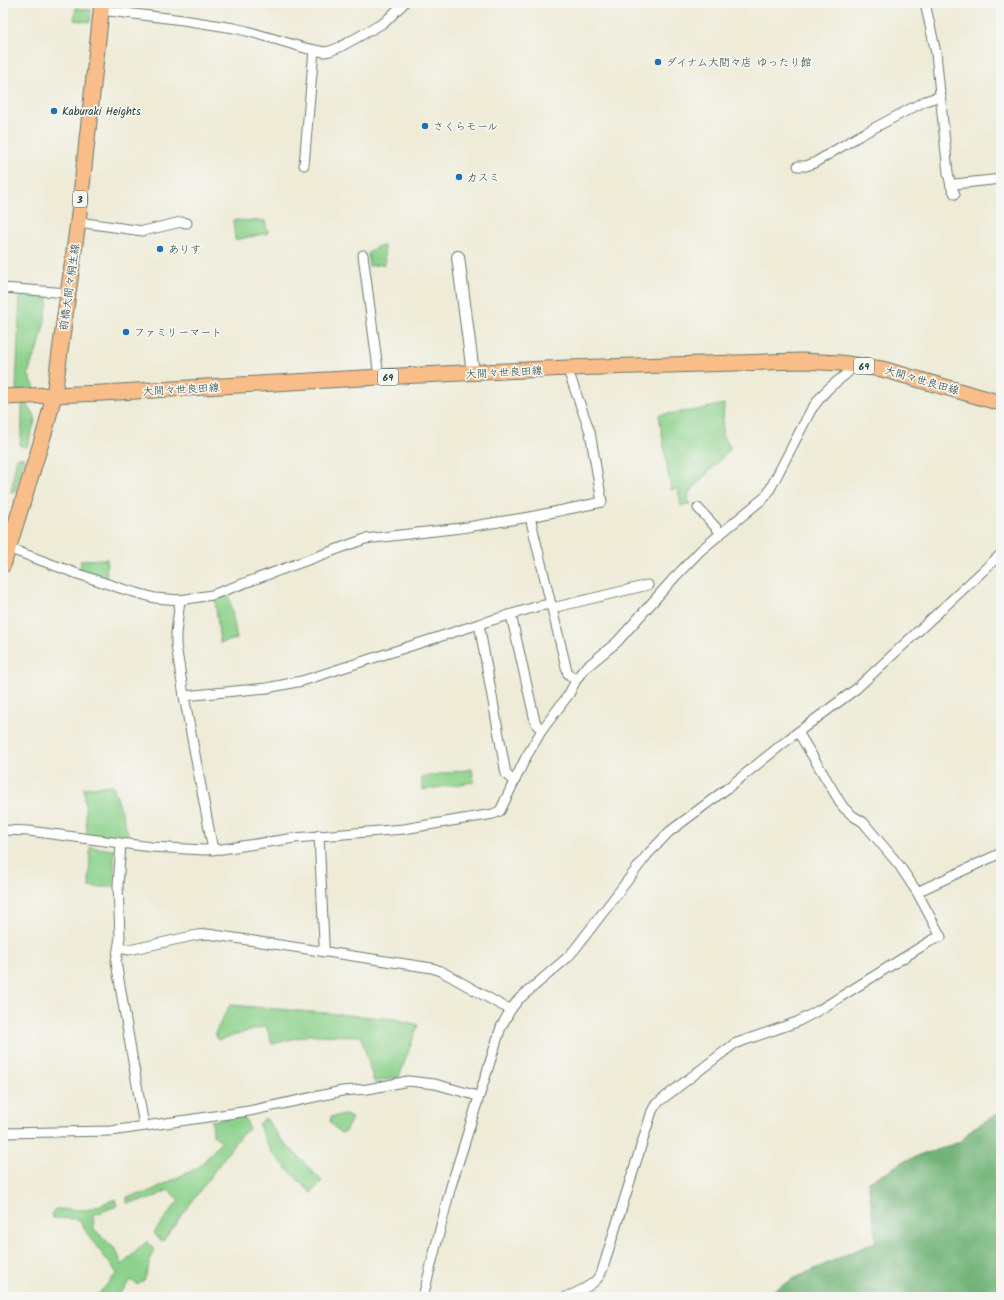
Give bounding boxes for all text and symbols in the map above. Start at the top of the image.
place label: ダイナム大間々店 ゆったり館 [666,54,811,72]
marker: ダイナム大間々店 ゆったり館 [653,57,663,67]
place label: Kaburaki Heights [62,103,141,121]
marker: Kaburaki Heights [49,106,59,116]
place label: さくらモール [433,118,498,136]
marker: さくらモール [420,121,430,131]
place label: カスミ [467,169,500,187]
marker: カスミ [454,172,464,182]
road number: 3 [73,191,87,207]
place label: ありす [168,241,201,259]
street label: 前橋大間々桐生線 [55,242,85,332]
marker: ありす [155,244,165,254]
place label: ファミリーマート [134,324,222,342]
marker: ファミリーマート [121,327,131,337]
road number: 69 [854,358,874,374]
street label: 大間々世良田線 [465,362,543,384]
street label: 大間々世良田線 [882,362,961,400]
road number: 69 [378,369,398,385]
street label: 大間々世良田線 [142,379,220,401]

